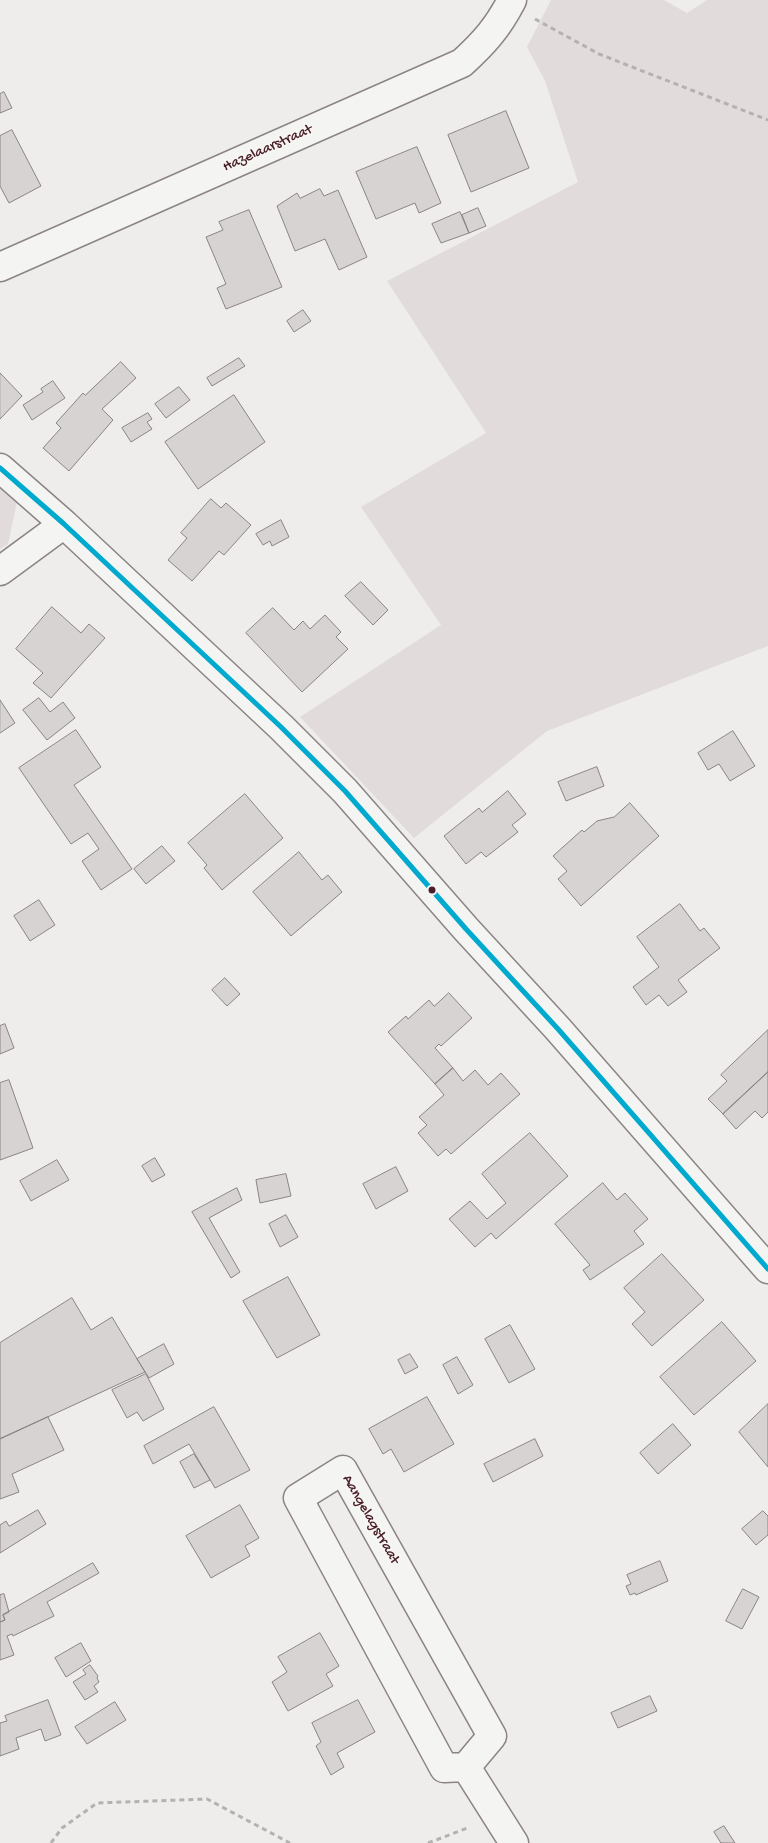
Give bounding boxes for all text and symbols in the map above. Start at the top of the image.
street label: Hazelaarstraat [220,121,316,177]
unlabelled marker [427,885,437,895]
street label: Aangelagstraat [337,1472,403,1568]

